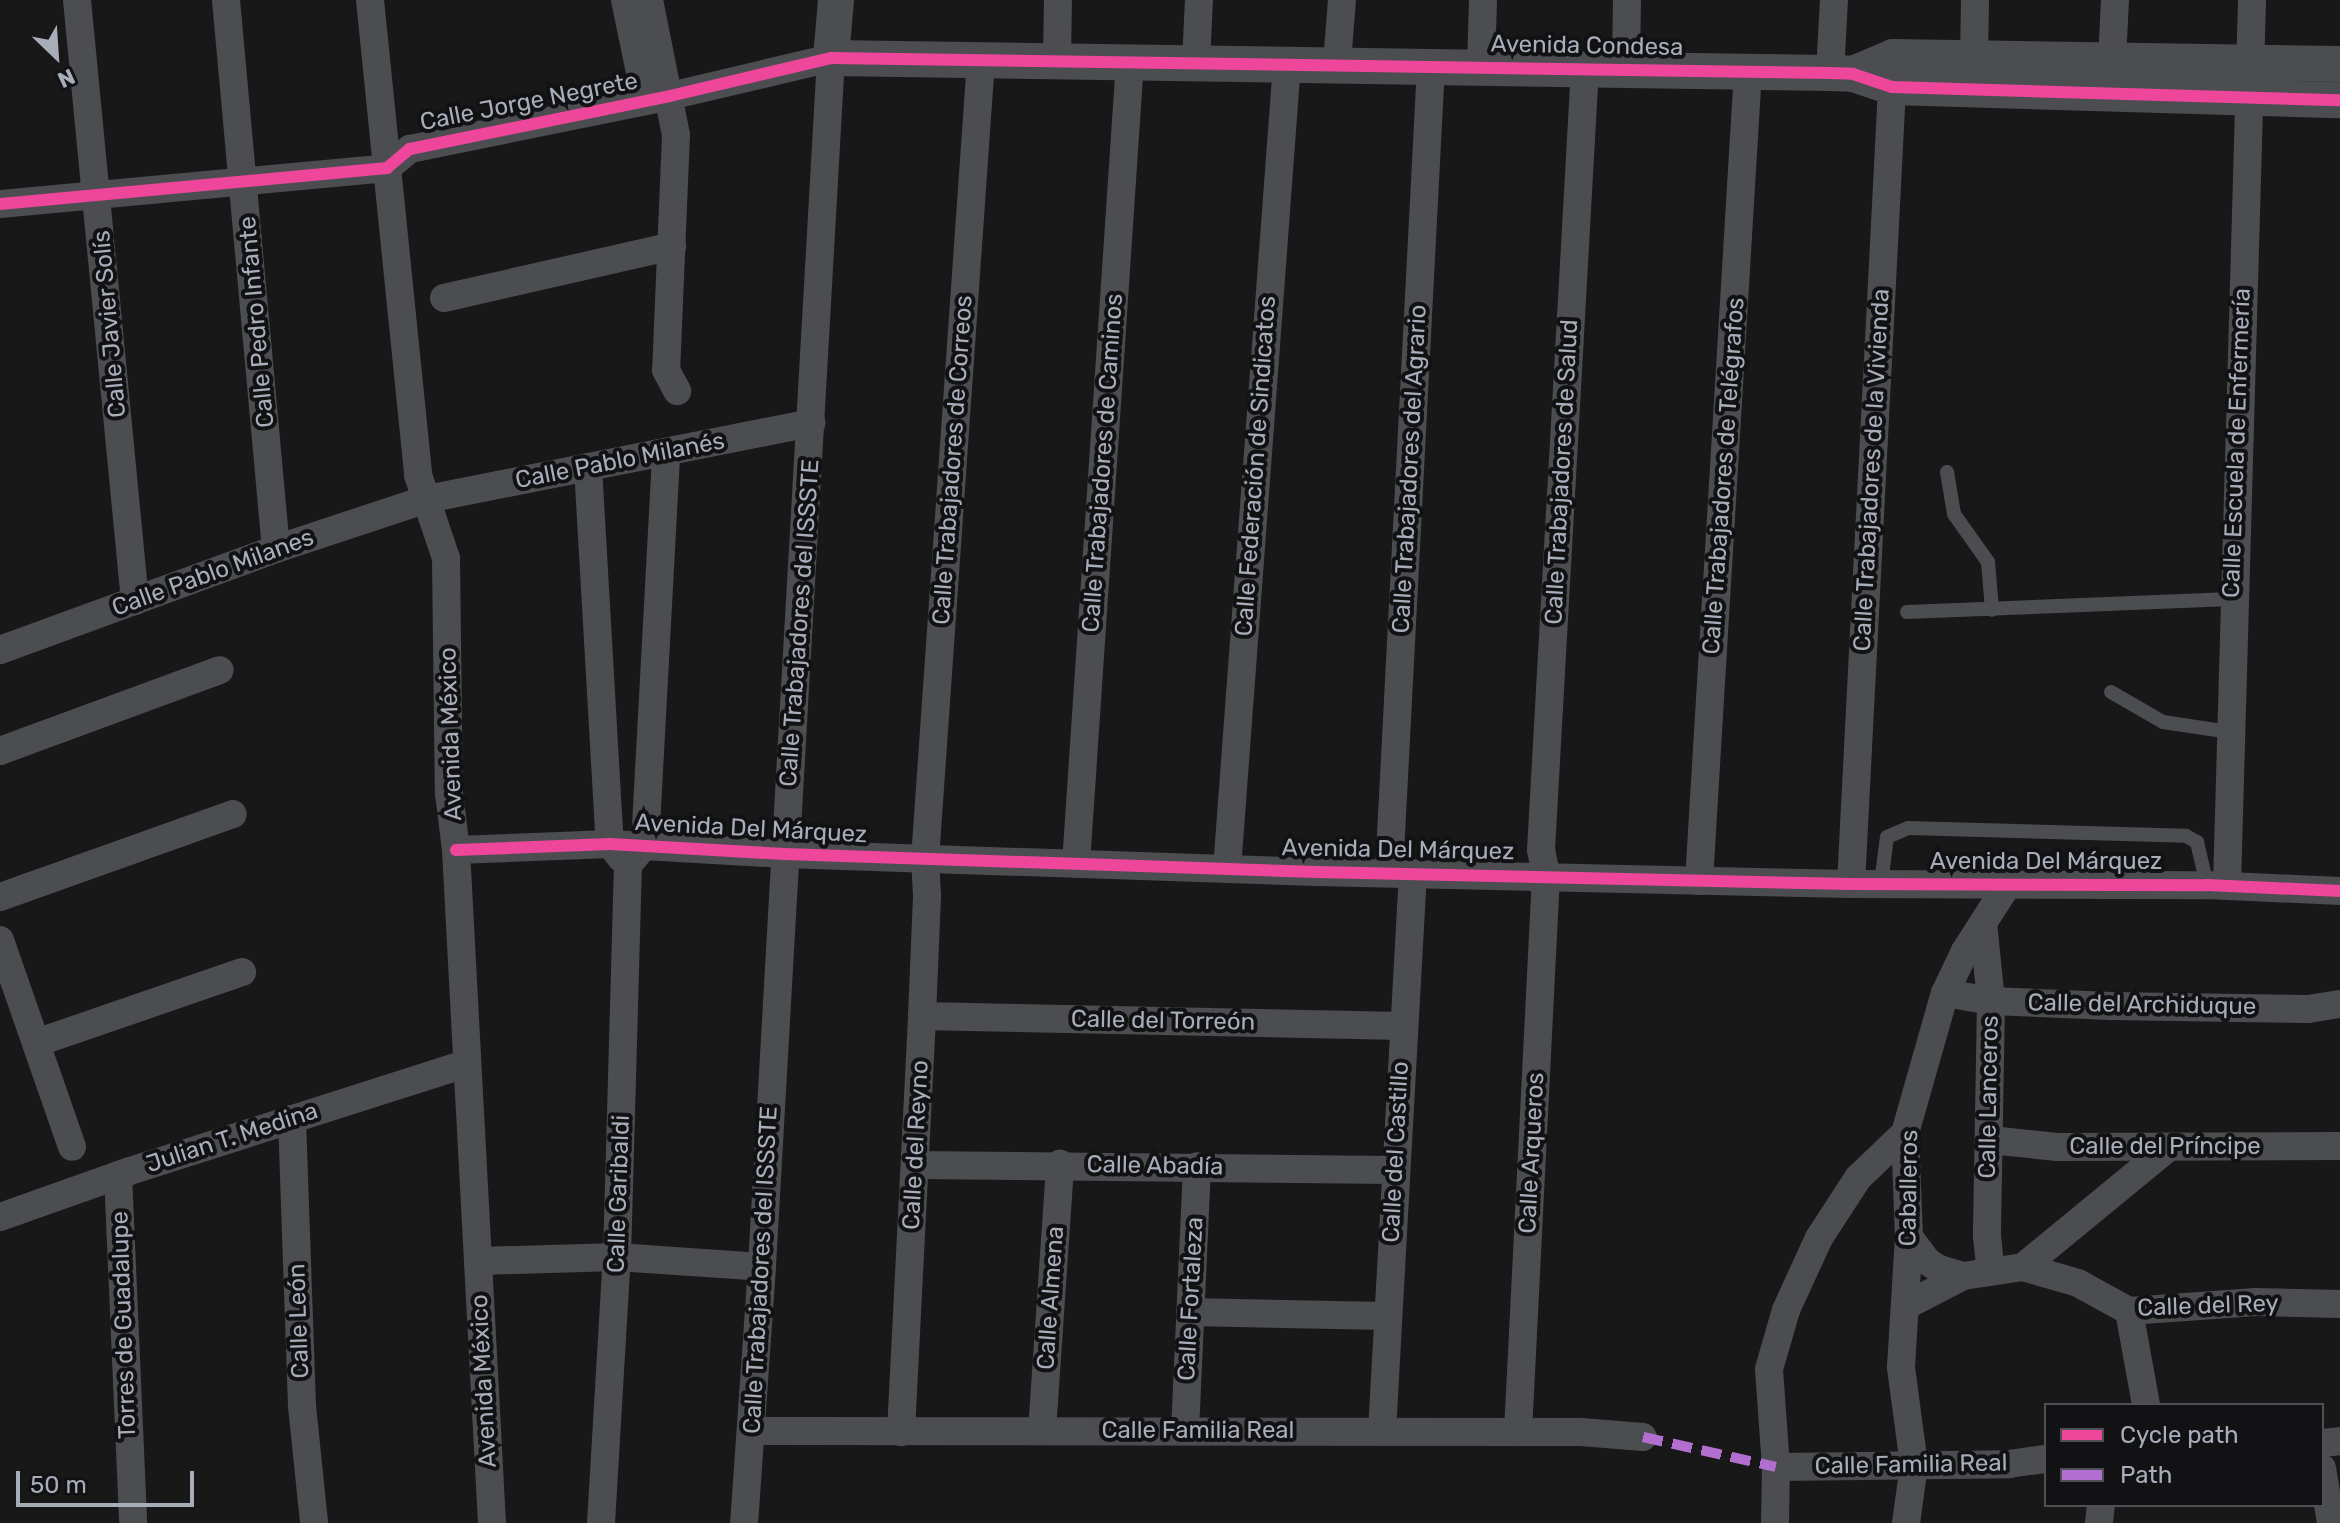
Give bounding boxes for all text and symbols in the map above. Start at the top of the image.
north arrow [16,16,96,96]
street label: Avenida Condesa [1490,30,1684,62]
text: N [53,63,79,94]
street label: Calle Jorge Negrete [418,67,640,137]
street label: Calle Pedro Infante [233,215,281,429]
street label: Calle Javier Solís [87,229,133,419]
street label: Calle Trabajadores de la Vivienda [1848,287,1896,653]
street label: Calle Escuela de Enfermería [2217,288,2257,598]
street label: Calle Trabajadores de Caminos [1077,292,1129,634]
street label: Calle Trabajadores de Correos [927,294,979,626]
street label: Calle Federación de Sindicatos [1230,295,1282,637]
street label: Calle Trabajadores de Telégrafos [1697,296,1751,656]
street label: Calle Trabajadores del Agrario [1387,303,1433,635]
street label: Calle Trabajadores de Salud [1540,318,1584,626]
street label: Calle Pablo Milanés [513,427,727,495]
street label: Calle Trabajadores del ISSSTE [774,458,826,788]
street label: Calle Pablo Milanes [108,523,318,623]
street label: Avenida México [434,647,468,821]
street label: Avenida Del Márquez [634,809,868,849]
street label: Avenida Del Márquez [1281,834,1515,866]
street label: Avenida Del Márquez [1930,848,2162,876]
street label: Calle del Archiduque [2027,989,2257,1021]
street label: Calle del Torreón [1070,1005,1256,1037]
street label: Calle Lanceros [1973,1015,2005,1179]
street label: Calle del Reyno [897,1059,935,1231]
street label: Calle del Castillo [1377,1061,1415,1243]
street label: Calle Arqueros [1513,1071,1551,1235]
street label: Julian T. Medina [142,1097,322,1179]
street label: Calle Trabajadores del ISSSTE [738,1105,784,1435]
street label: Calle Garibaldi [602,1114,636,1274]
street label: Caballeros [1894,1129,1924,1247]
street label: Calle del Príncipe [2069,1133,2261,1161]
street label: Calle Abadía [1086,1150,1224,1182]
street label: Torres de Guadalupe [106,1211,142,1439]
street label: Calle Fortaleza [1172,1216,1210,1382]
street label: Calle Almena [1032,1225,1070,1371]
street label: Calle León [283,1263,315,1379]
street label: Calle del Rey [2137,1289,2279,1323]
street label: Avenida México [465,1294,503,1468]
legend [2044,1403,2324,1507]
street label: Calle Familia Real [1102,1417,1294,1445]
text: Cycle path [2120,1421,2239,1449]
street label: Calle Familia Real [1814,1449,2008,1481]
scale bar [20,1455,198,1505]
text: Path [2120,1461,2172,1489]
text: 50 m [30,1471,87,1499]

